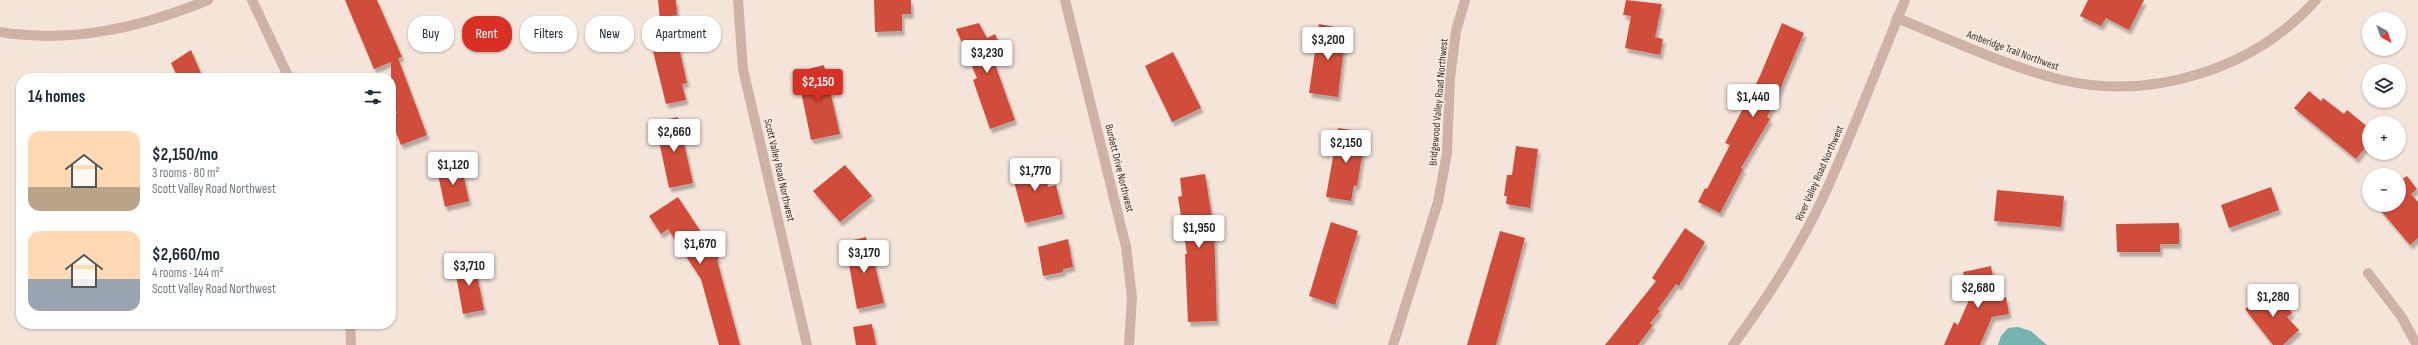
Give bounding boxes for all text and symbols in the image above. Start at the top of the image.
north arrow [2362,12,2406,56]
map controls [2362,12,2406,212]
chip: Buy [408,16,454,52]
chip: Rent [462,16,512,52]
chip: Filters [520,16,577,52]
chip: New [585,16,634,52]
chip: Apartment [642,16,721,52]
pin: $3,200 [1295,27,1361,61]
street label: Amberidge Trail Northwest [1964,27,2061,73]
text: $3,200 [1311,32,1345,48]
street label: Bridgewood Valley Road Northwest [1426,37,1451,166]
pin: $3,230 [954,40,1020,74]
text: $3,230 [970,45,1004,61]
button: layers [2362,64,2406,108]
pin: $2,150 [785,69,851,103]
text: $2,150 [802,74,834,90]
pin: $1,440 [1720,84,1786,118]
icon: filters [362,86,384,108]
text: 14 homes [28,87,85,107]
text: $1,440 [1736,89,1770,105]
button: + [2362,116,2406,160]
street label: Scott Valley Road Northwest [761,118,798,223]
pin: $2,660 [641,119,707,153]
street label: Burdett Drive Northwest [1102,123,1137,214]
street label: River Valley Road Northwest [1792,123,1847,223]
text: $2,660 [657,124,691,140]
pin: $2,150 [1313,130,1379,164]
text: $2,150 [1330,135,1362,151]
text: $2,150/mo [152,145,218,165]
icon: home [60,147,108,195]
pin: $1,120 [420,152,486,186]
text: $1,120 [437,157,469,173]
pin: $1,770 [1002,158,1068,192]
text: $1,770 [1019,163,1051,179]
text: 3 rooms · 80 m² [152,165,220,181]
button: − [2362,168,2406,212]
text: Scott Valley Road Northwest [152,181,276,197]
pin: $1,950 [1166,215,1232,249]
text: $1,950 [1182,220,1216,236]
pin: $1,670 [667,231,733,265]
text: $1,670 [684,236,716,252]
pin: $3,170 [831,240,897,274]
text: $2,660/mo [152,245,220,265]
text: $3,170 [848,245,880,261]
icon: home [60,247,108,295]
pin: $3,710 [436,253,502,287]
text: $3,710 [453,258,485,274]
text: 4 rooms · 144 m² [152,265,223,281]
pin: $2,680 [1945,275,2011,309]
text: $2,680 [1961,280,1995,296]
text: Scott Valley Road Northwest [152,281,276,297]
pin: $1,280 [2240,284,2306,318]
text: $1,280 [2256,289,2290,305]

